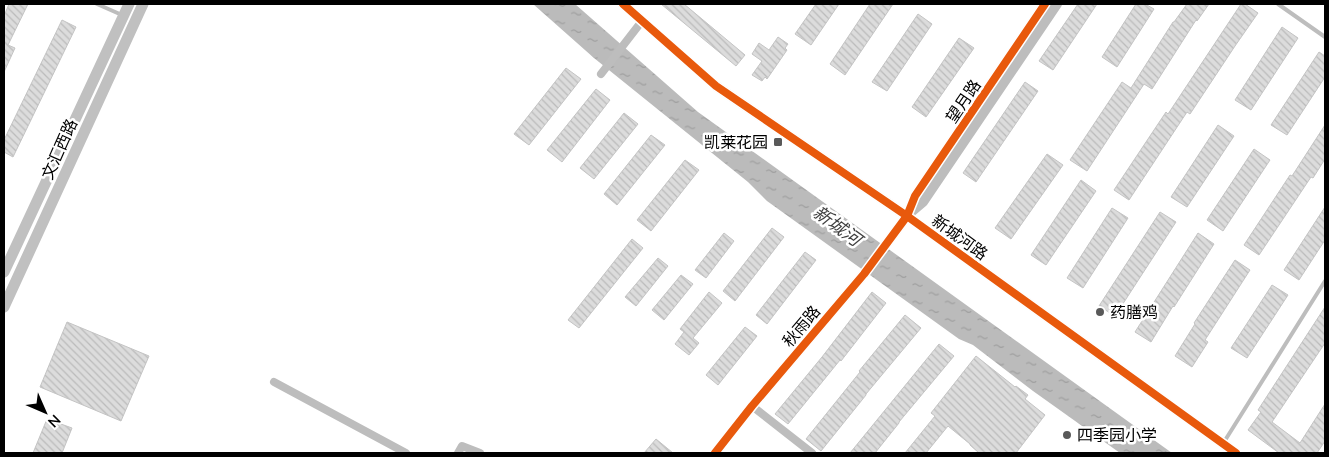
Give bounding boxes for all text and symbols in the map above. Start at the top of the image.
street label: 望月路 [941,76,984,126]
street label: 文汇西路 [37,116,80,182]
place label: 凯莱花园 [704,132,768,151]
marker: 凯莱花园 [772,136,784,148]
water label: 新城河 [809,200,868,252]
street label: 新城河路 [929,210,992,263]
street label: 秋雨路 [778,301,823,350]
place label: 药膳鸡 [1110,302,1158,321]
marker: 药膳鸡 [1094,306,1106,318]
north arrow [20,387,70,437]
text: N [45,412,64,431]
place label: 四季园小学 [1077,425,1157,444]
marker: 四季园小学 [1061,429,1073,441]

